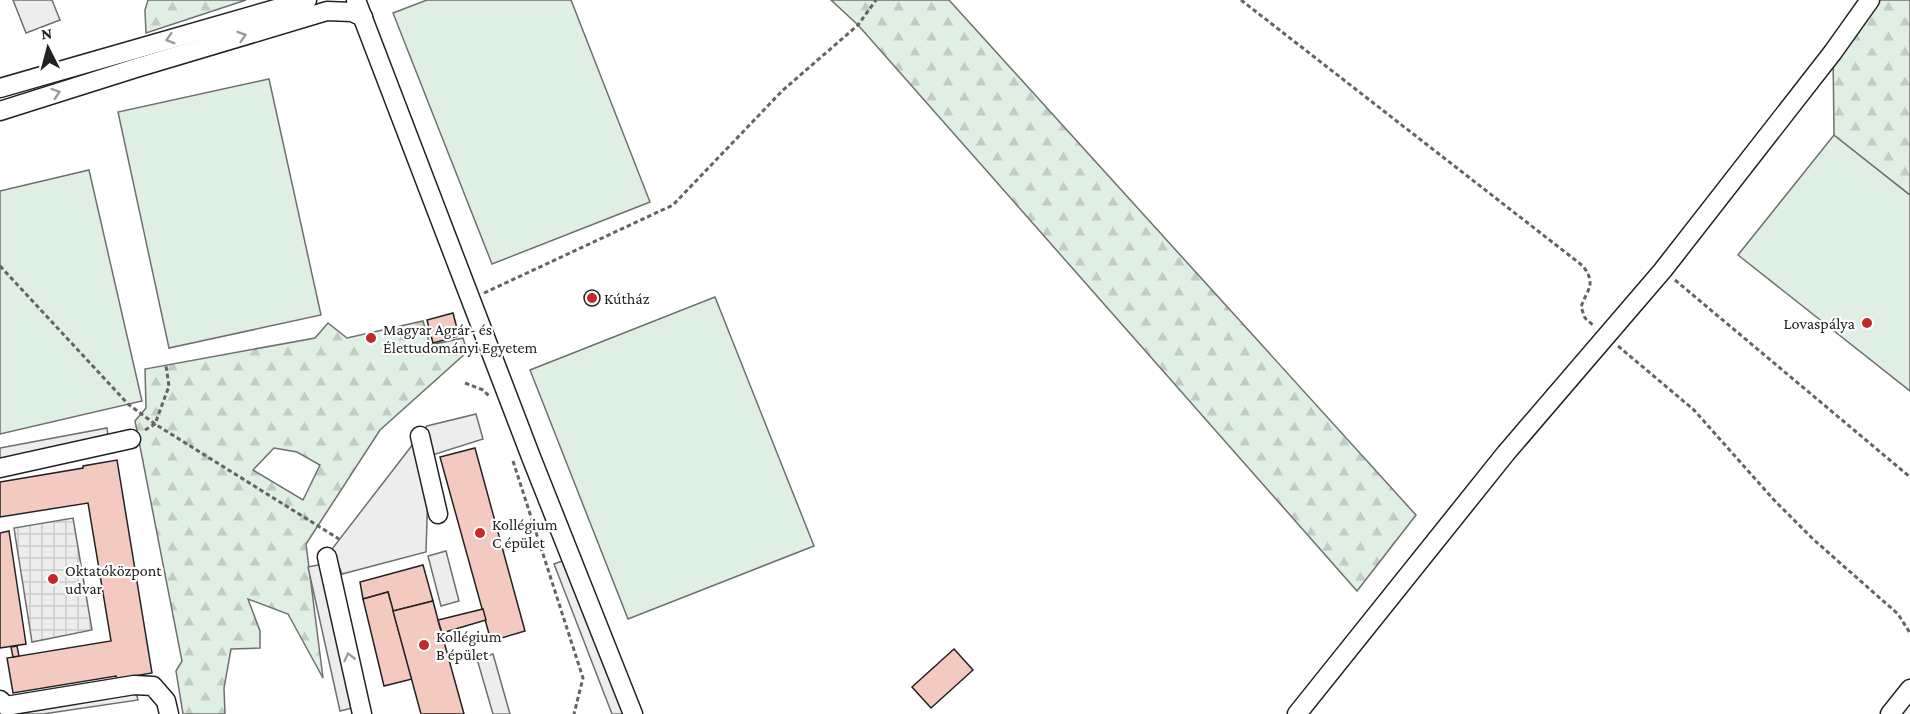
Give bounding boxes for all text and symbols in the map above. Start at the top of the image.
north arrow [18,18,78,78]
text: N [40,25,53,43]
one-way arrow [236,31,247,43]
one-way arrow [165,32,176,44]
one-way arrow [50,88,61,100]
place label: Kútház [604,290,650,307]
marker: Kútház [585,291,599,305]
place label: Lovaspálya [1783,315,1856,333]
marker: Lovaspálya [1860,316,1874,330]
place label: Magyar Agrár- és Élettudományi Egyetem [383,321,538,357]
marker: Magyar Agrár- és Élettudományi Egyetem [364,331,378,345]
place label: Kollégium C épület [492,516,558,552]
marker: Kollégium C épület [473,526,487,540]
place label: Oktatóközpont udvar [65,562,162,597]
marker: Oktatóközpont udvar [46,572,60,586]
place label: Kollégium B épület [436,628,502,664]
marker: Kollégium B épület [417,638,431,652]
one-way arrow [343,652,356,662]

